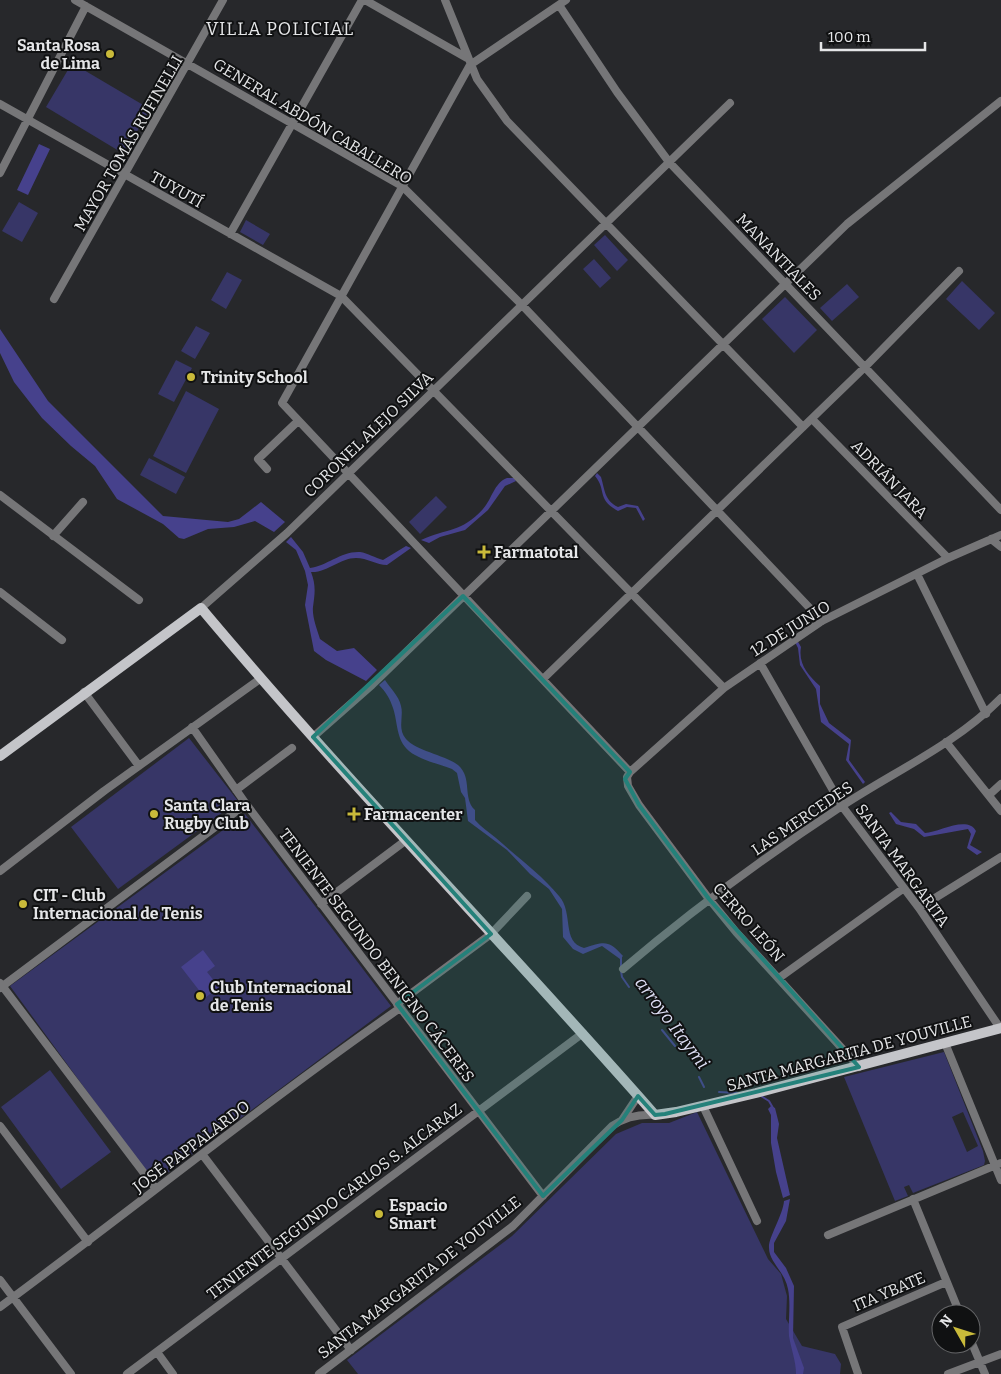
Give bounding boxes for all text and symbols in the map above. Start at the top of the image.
district label: VILLA POLICIAL [206,18,354,40]
scale bar [821,20,925,52]
text: 100 m [828,28,871,46]
place label: Santa Rosa de Lima [17,36,100,73]
marker: Santa Rosa de Lima [104,48,116,60]
street label: MAYOR TOMÁS RUFINELLI [69,52,187,234]
street label: GENERAL ABDÓN CABALLERO [210,54,416,188]
street label: TUYUTÍ [147,166,207,212]
street label: MANANTIALES [732,210,825,305]
street label: CORONEL ALEJO SILVA [300,367,437,501]
place label: Trinity School [201,368,308,387]
marker: Trinity School [185,371,197,383]
street label: ADRIÁN JARA [847,435,933,523]
place label: Farmatotal [494,543,579,562]
marker: Farmatotal [478,546,490,558]
street label: 12 DE JUNIO [747,596,834,660]
street label: LAS MERCEDES [748,778,857,859]
place label: Santa Clara Rugby Club [164,796,250,833]
street label: SANTA MARGARITA [852,800,954,931]
place label: Farmacenter [364,805,463,824]
marker: Santa Clara Rugby Club [148,808,160,820]
marker: Farmacenter [348,808,360,820]
street label: TENIENTE SEGUNDO BENIGNO CÁCERES [275,824,479,1086]
street label: CERRO LEÓN [709,878,789,966]
place label: CIT - Club Internacional de Tenis [33,886,203,923]
marker: CIT - Club Internacional de Tenis [17,898,29,910]
water label: arroyo Itaymi [630,973,714,1073]
place label: Club Internacional de Tenis [210,978,351,1015]
marker: Club Internacional de Tenis [194,990,206,1002]
street label: SANTA MARGARITA DE YOUVILLE [725,1012,974,1095]
street label: JOSÉ PAPPALARDO [128,1096,253,1197]
street label: TENIENTE SEGUNDO CARLOS S. ALCARAZ [203,1099,466,1303]
street label: SANTA MARGARITA DE YOUVILLE [314,1192,525,1363]
place label: Espacio Smart [389,1196,447,1233]
marker: Espacio Smart [373,1208,385,1220]
street label: ITA YBATE [850,1268,928,1315]
north arrow [931,1304,981,1354]
text: N [936,1311,956,1331]

